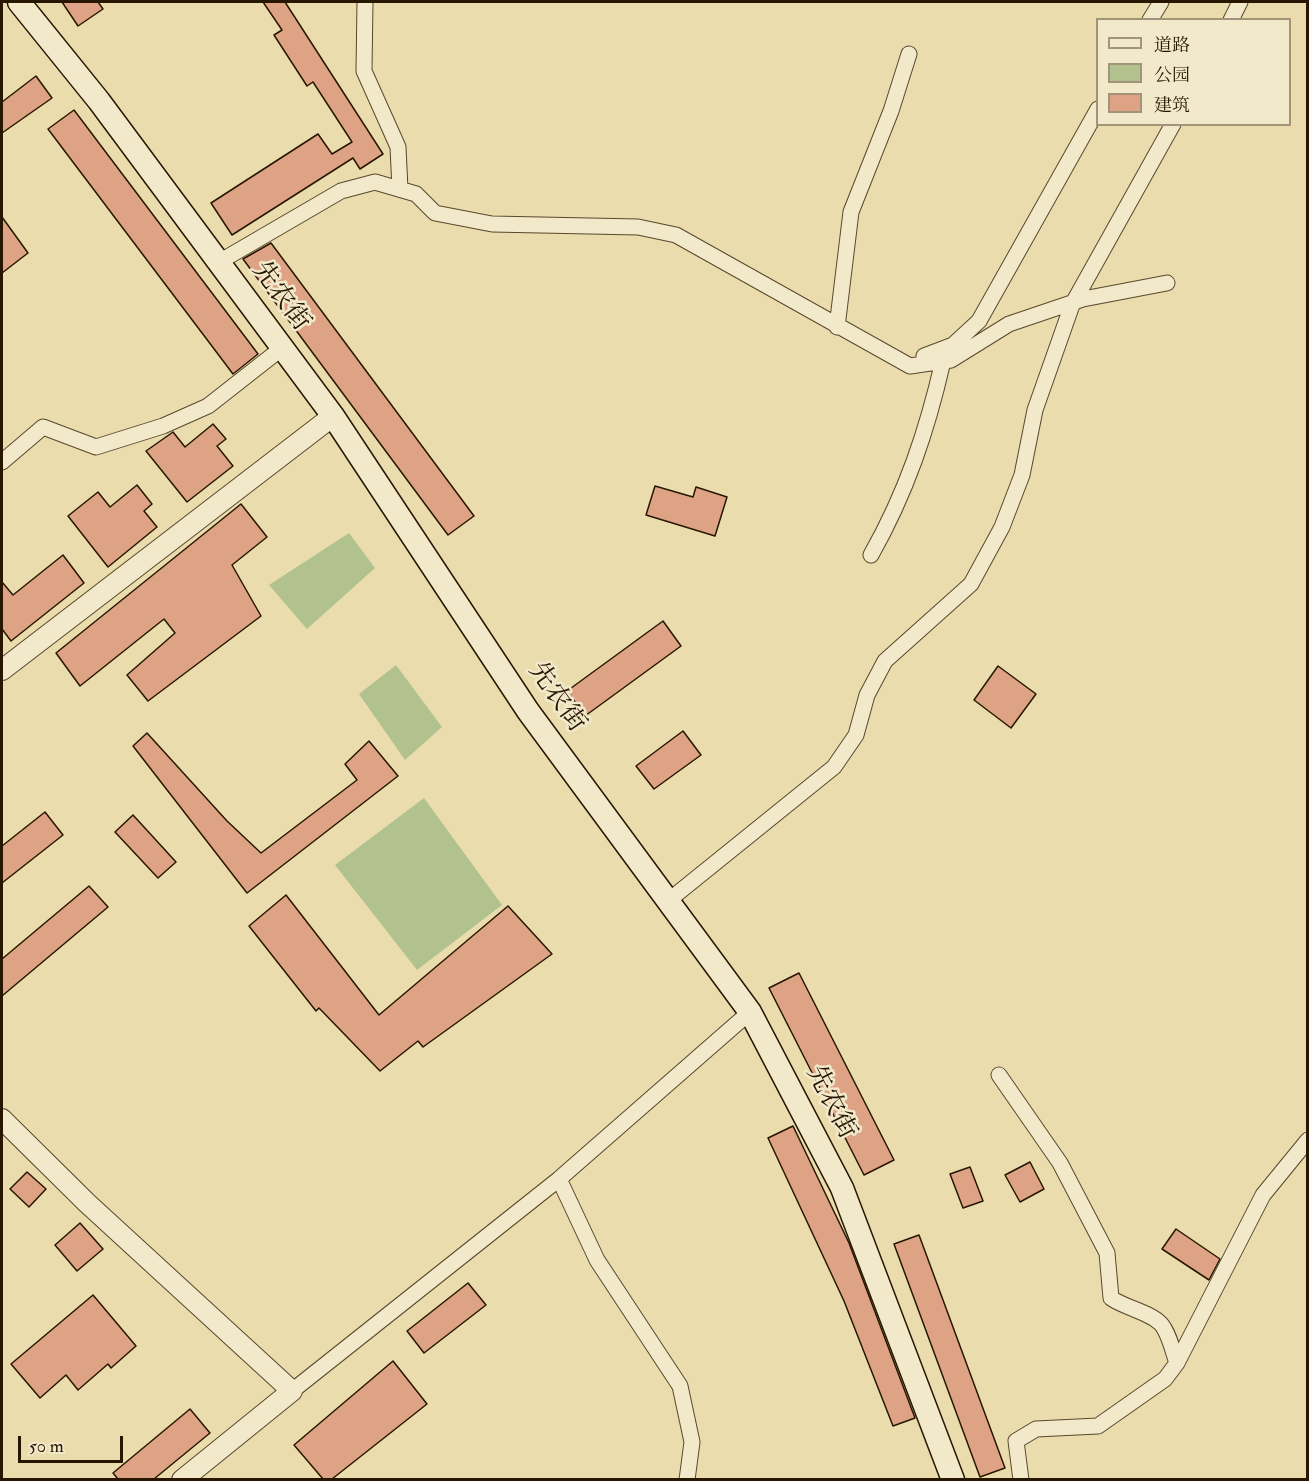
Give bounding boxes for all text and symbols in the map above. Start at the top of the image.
legend [1096,18,1291,126]
text: 道路 [1154,34,1190,57]
text: 公园 [1154,64,1190,87]
text: 建筑 [1154,94,1190,117]
street label: 先农街 [244,256,316,338]
street label: 先农街 [521,657,591,739]
street label: 先农街 [798,1061,862,1145]
scale bar [21,1424,126,1462]
text: 50 m [29,1435,64,1458]

